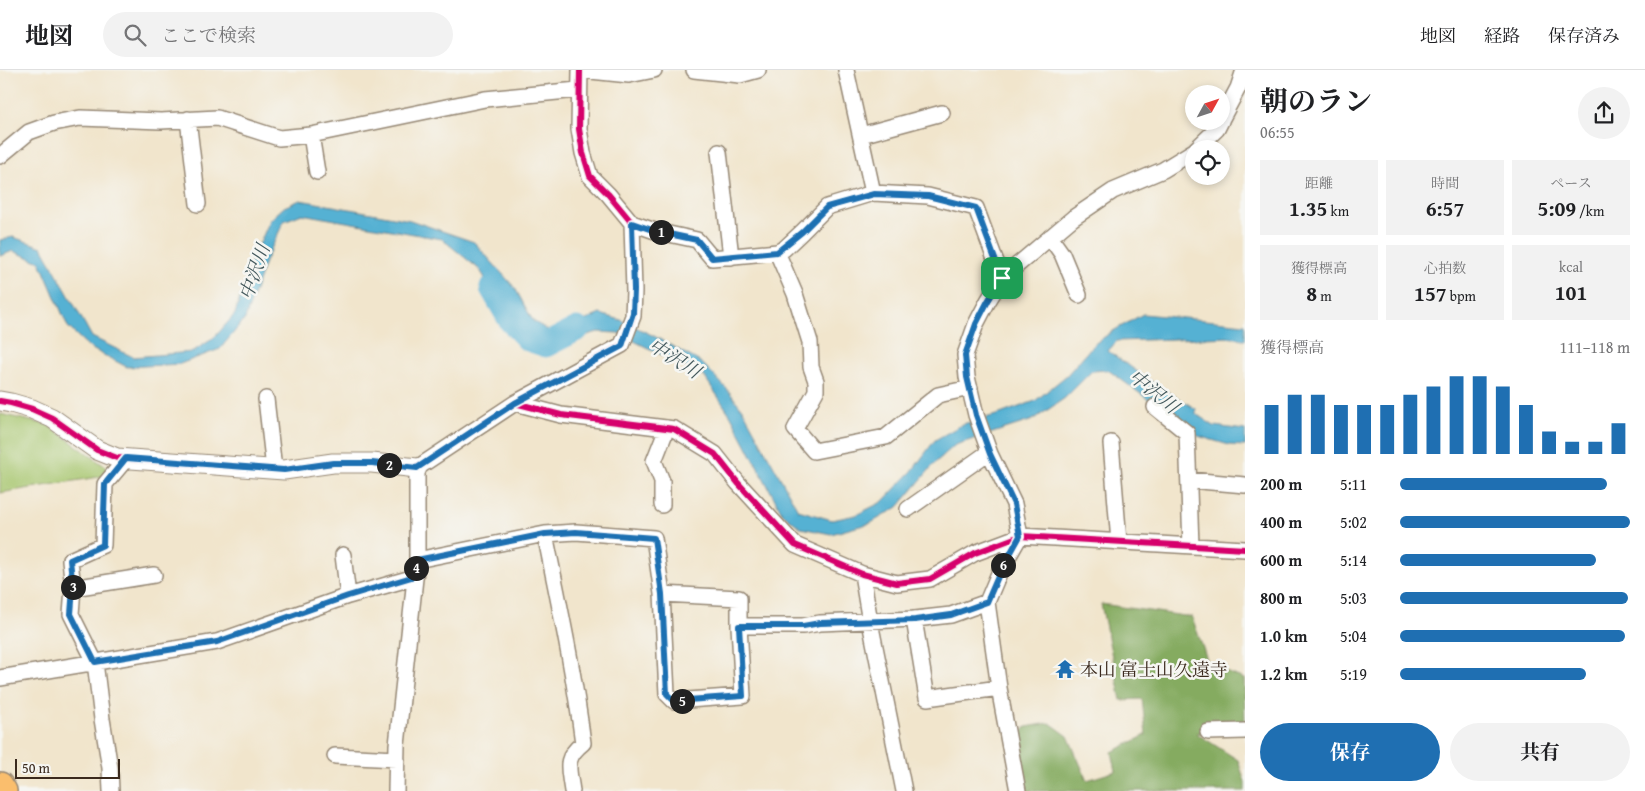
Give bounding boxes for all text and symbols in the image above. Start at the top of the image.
search box [103,12,453,57]
text: 地図 [25,18,73,53]
icon: search [121,21,149,49]
text: ここで検索 [161,21,256,49]
text: 地図 [1420,22,1456,49]
text: 経路 [1484,22,1520,49]
text: 保存済み [1548,22,1620,49]
text: 朝のラン [1260,80,1372,121]
north arrow [1185,85,1230,130]
map controls [1185,85,1230,185]
button: share [1578,87,1630,139]
text: 06:55 [1260,120,1295,144]
button: locate [1185,140,1230,185]
text: 距離 [1305,173,1333,193]
text: 時間 [1431,173,1459,193]
text: ペース [1550,173,1592,193]
text: 1.35 [1289,193,1327,224]
text: 6:57 [1426,193,1464,224]
text: 5:09 [1538,193,1576,224]
text: km [1327,201,1349,221]
text: /km [1576,201,1604,221]
pin: 1 [648,220,674,244]
text: 1 [658,222,665,242]
water label: 中沢川 [231,239,277,304]
pin [981,257,1023,299]
text: kcal [1559,257,1583,277]
text: 獲得標高 [1291,258,1347,278]
text: 心拍数 [1424,258,1466,278]
icon: arrive [988,264,1016,292]
text: 101 [1555,277,1587,308]
text: 8 [1306,278,1317,309]
text: 157 [1414,278,1447,309]
text: m [1317,286,1332,306]
text: bpm [1447,286,1476,306]
water label: 中沢川 [643,331,708,386]
text: 獲得標高 [1260,335,1324,359]
text: 111–118 m [1560,335,1630,359]
water label: 中沢川 [1123,362,1187,421]
pin: 2 [376,452,402,478]
text: 2 [386,455,393,475]
text: 200 m [1260,472,1302,496]
text: 5:11 [1340,472,1367,496]
text: 400 m [1260,510,1302,534]
text: 5:02 [1340,510,1367,534]
text: 600 m [1260,548,1302,572]
text: 5:14 [1340,548,1367,572]
pin: 6 [990,552,1016,578]
text: 6 [1000,555,1007,575]
pin: 4 [404,556,428,580]
text: 4 [413,558,420,578]
pin: 3 [60,574,86,600]
text: 3 [70,577,77,597]
text: 800 m [1260,586,1302,610]
text: 5:03 [1340,586,1367,610]
text: 1.0 km [1260,624,1307,648]
text: 5:04 [1340,624,1367,648]
place label: 本山 富士山久遠寺 [1080,656,1228,683]
temple icon: 本山 富士山久遠寺 [1054,658,1076,680]
text: 1.2 km [1260,662,1307,686]
text: 5:19 [1340,662,1367,686]
pin: 5 [670,688,694,714]
text: 5 [679,691,686,711]
button: 保存 [1260,723,1440,781]
button: 共有 [1450,723,1630,781]
scale bar [15,756,120,779]
text: 50 m [22,758,50,778]

